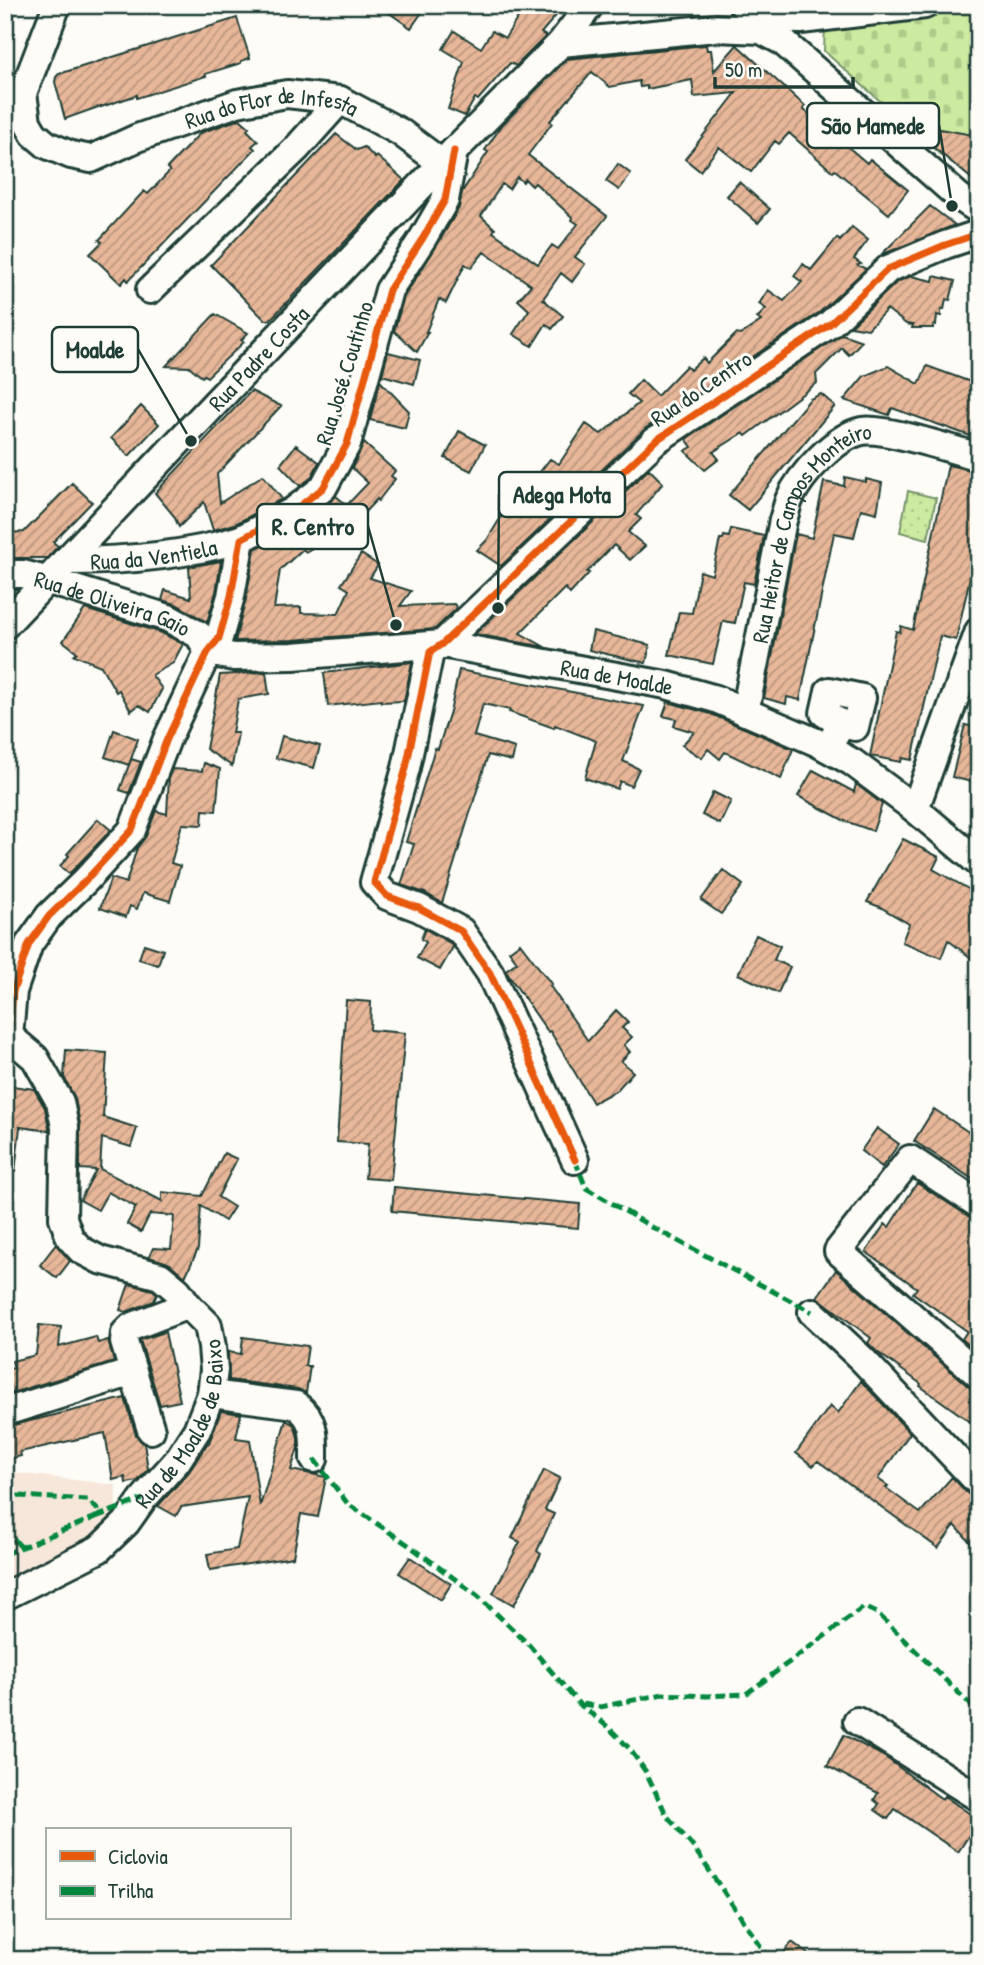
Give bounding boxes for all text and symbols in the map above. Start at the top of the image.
scale bar [715,46,853,90]
text: 50 m [725,55,762,84]
street label: Rua do Flor de Infesta [180,79,365,136]
callout: São Mamede [807,103,939,148]
text: São Mamede [821,109,925,141]
street label: Rua José Coutinho [307,297,381,449]
street label: Rua Padre Costa [201,298,315,417]
callout: Moalde [52,327,138,372]
text: Moalde [66,333,125,365]
street label: Rua do Centro [644,343,758,433]
street label: Rua Heitor de Campos Monteiro [744,415,872,645]
callout: Adega Mota [499,472,625,517]
text: Adega Mota [513,478,612,511]
callout: R. Centro [257,504,368,549]
text: R. Centro [272,510,354,542]
street label: Rua da Ventiela [90,530,220,576]
street label: Rua de Oliveira Gaio [31,562,196,643]
street label: Rua de Moalde [558,651,677,702]
street label: Rua de Moalde de Baixo [126,1337,230,1514]
legend [46,1828,290,1920]
text: Ciclovia [108,1842,168,1871]
text: Trilha [108,1876,153,1905]

